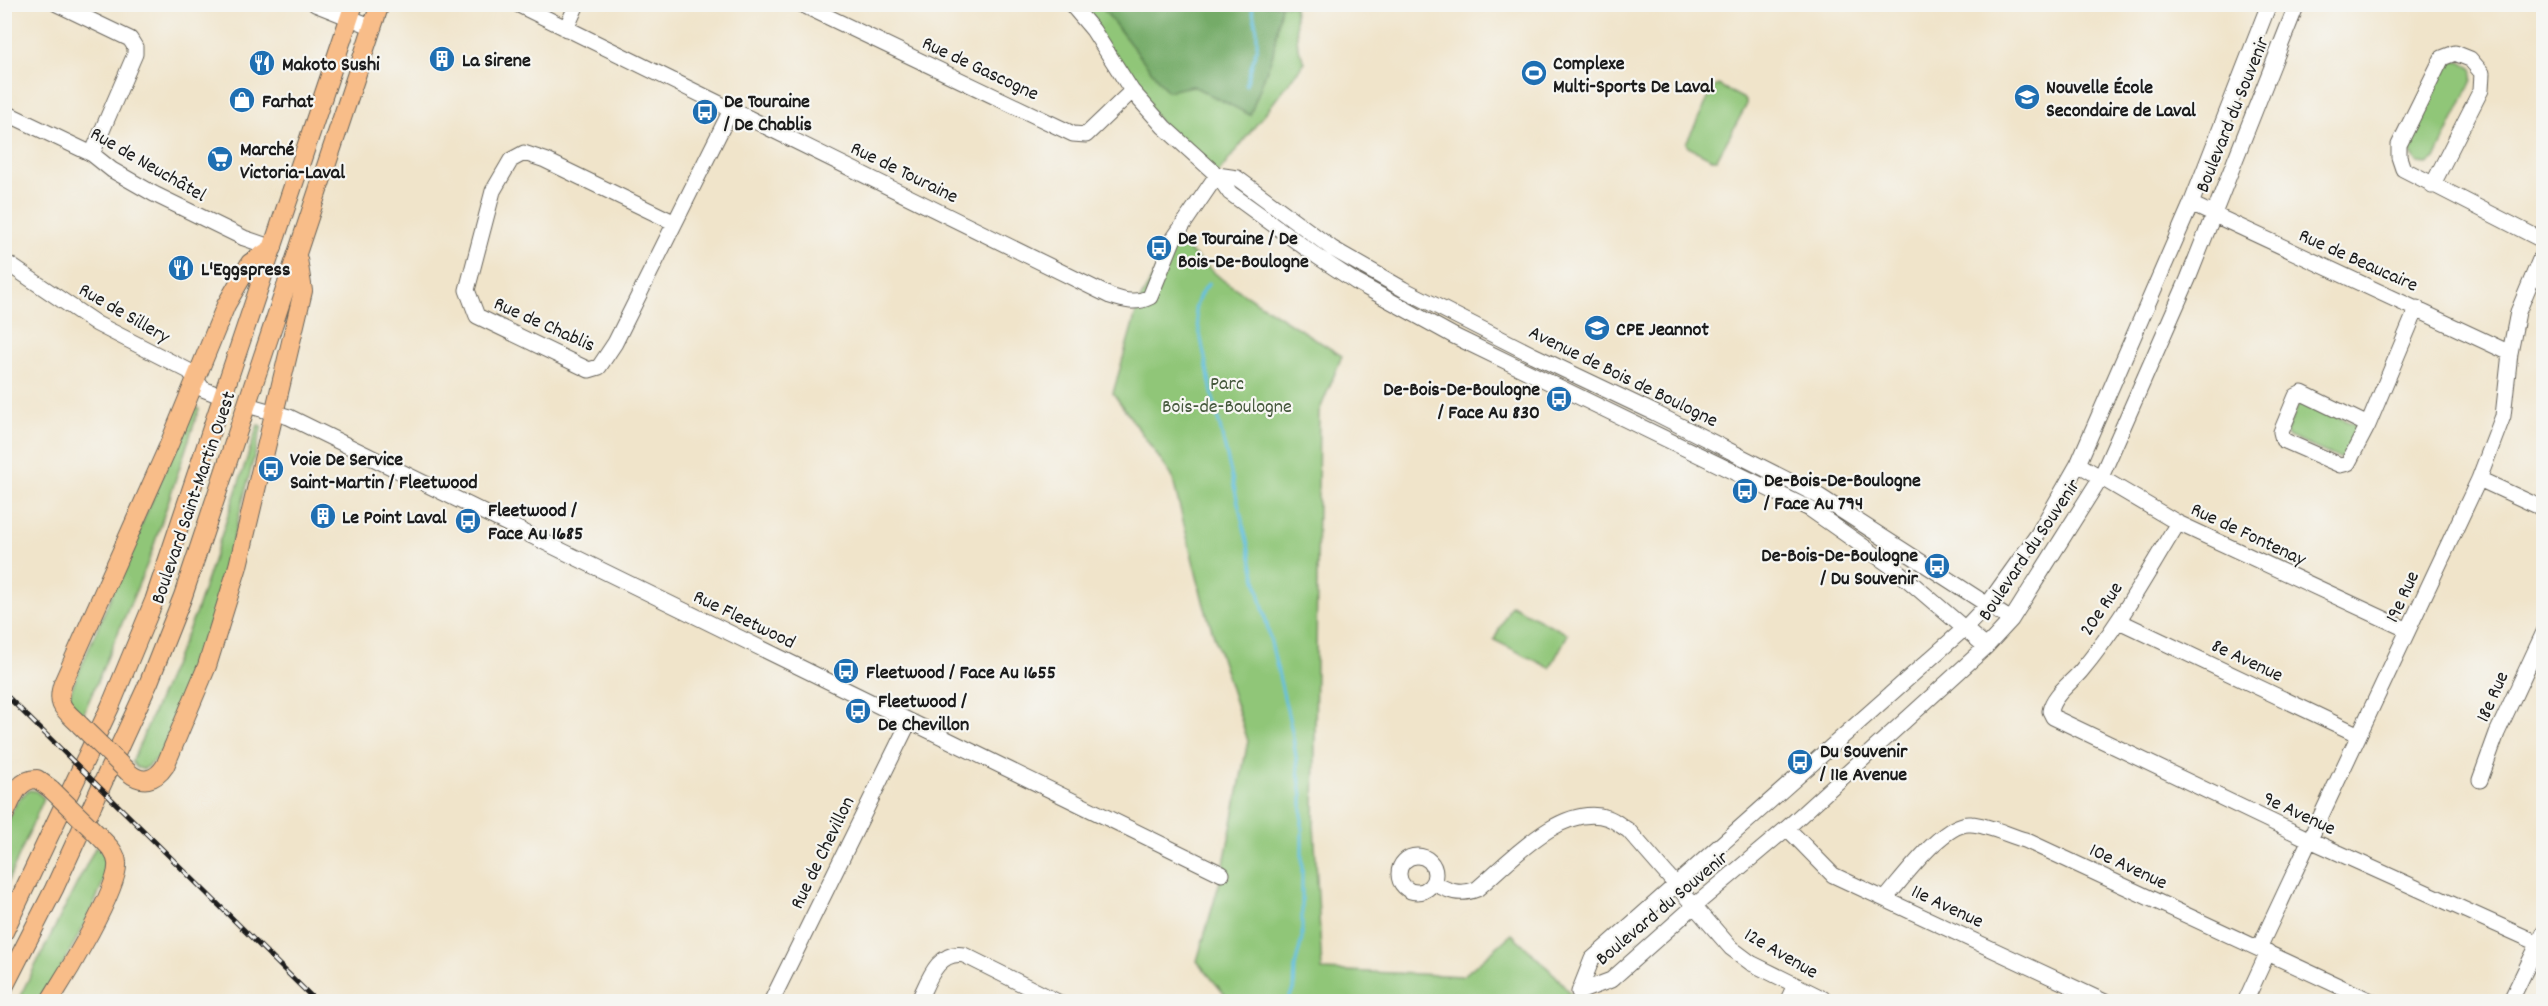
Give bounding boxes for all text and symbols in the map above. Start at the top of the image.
street label: Rue de Gascogne [917,30,1043,109]
street label: Boulevard du Souvenir [2190,32,2278,197]
building icon: La Sirene [427,44,457,74]
restaurant icon: Makoto Sushi [247,48,277,78]
place label: La Sirene [462,48,531,76]
place label: Complexe Multi-Sports De Laval [1553,51,1715,102]
place label: Makoto Sushi [282,52,380,80]
sports icon: Complexe Multi-Sports De Laval [1519,58,1549,88]
place label: Nouvelle École Secondaire de Laval [2046,75,2196,126]
school or university icon: Nouvelle École Secondaire de Laval [2012,82,2042,112]
shop icon: Farhat [227,85,257,115]
place label: Farhat [262,89,314,117]
place label: De Touraine / De Chablis [723,89,812,140]
bus stop icon: De Touraine / De Chablis [690,97,720,127]
street label: Rue de Neuchâtel [84,121,211,210]
street label: Rue de Touraine [845,136,962,212]
place label: Marché Victoria-Laval [240,137,345,188]
supermarket icon: Marché Victoria-Laval [205,144,235,174]
street label: Rue de Beaucaire [2294,223,2422,301]
place label: De Touraine / De Bois-De-Boulogne [1178,226,1309,277]
bus stop icon: De Touraine / De Bois-De-Boulogne [1144,233,1174,263]
restaurant icon: L'Eggspress [166,253,196,283]
place label: L'Eggspress [201,257,290,285]
street label: Rue de Sillery [73,277,175,352]
street label: Rue de Chablis [489,291,599,361]
school or university icon: CPE Jeannot [1582,313,1612,343]
place label: CPE Jeannot [1616,317,1709,345]
street label: Avenue de Bois de Boulogne [1523,320,1722,436]
park label: Parc Bois-de-Boulogne [1162,371,1292,422]
place label: De-Bois-De-Boulogne / Face Au 830 [1383,377,1540,428]
bus stop icon: De-Bois-De-Boulogne / Face Au 830 [1544,384,1574,414]
street label: Boulevard Saint-Martin Ouest [145,388,244,608]
place label: Voie De Service Saint-Martin / Fleetwood [290,447,478,498]
bus stop icon: Voie De Service Saint-Martin / Fleetwood [256,454,286,484]
place label: De-Bois-De-Boulogne / Face Au 794 [1763,468,1921,519]
street label: Boulevard du Souvenir [1972,474,2089,627]
bus stop icon: De-Bois-De-Boulogne / Face Au 794 [1730,476,1760,506]
street label: Rue de Fontenay [2185,497,2311,575]
place label: Fleetwood / Face Au 1685 [488,498,583,549]
building icon: Le Point Laval [308,501,338,531]
place label: Le Point Laval [342,505,447,533]
bus stop icon: Fleetwood / Face Au 1685 [453,506,483,536]
place label: De-Bois-De-Boulogne / Du Souvenir [1761,543,1919,594]
bus stop icon: De-Bois-De-Boulogne / Du Souvenir [1922,551,1952,581]
street label: 19e Rue [2380,567,2428,628]
street label: 20e Rue [2074,577,2131,642]
street label: Rue Fleetwood [688,584,799,657]
street label: 8e Avenue [2206,633,2287,691]
bus stop icon: Fleetwood / Face Au 1655 [831,656,861,686]
place label: Fleetwood / Face Au 1655 [866,660,1056,688]
street label: 18e Rue [2470,667,2517,727]
place label: Fleetwood / De Chevillon [878,689,969,740]
bus stop icon: Fleetwood / De Chevillon [843,696,873,726]
place label: Du Souvenir / 11e Avenue [1819,739,1908,790]
bus stop icon: Du Souvenir / 11e Avenue [1785,747,1815,777]
street label: 9e Avenue [2258,786,2340,844]
street label: Rue de Chevillon [784,792,863,914]
street label: 10e Avenue [2084,837,2172,898]
street label: Boulevard du Souvenir [1590,845,1736,973]
street label: 11e Avenue [1906,879,1988,937]
street label: 12e Avenue [1738,922,1823,987]

